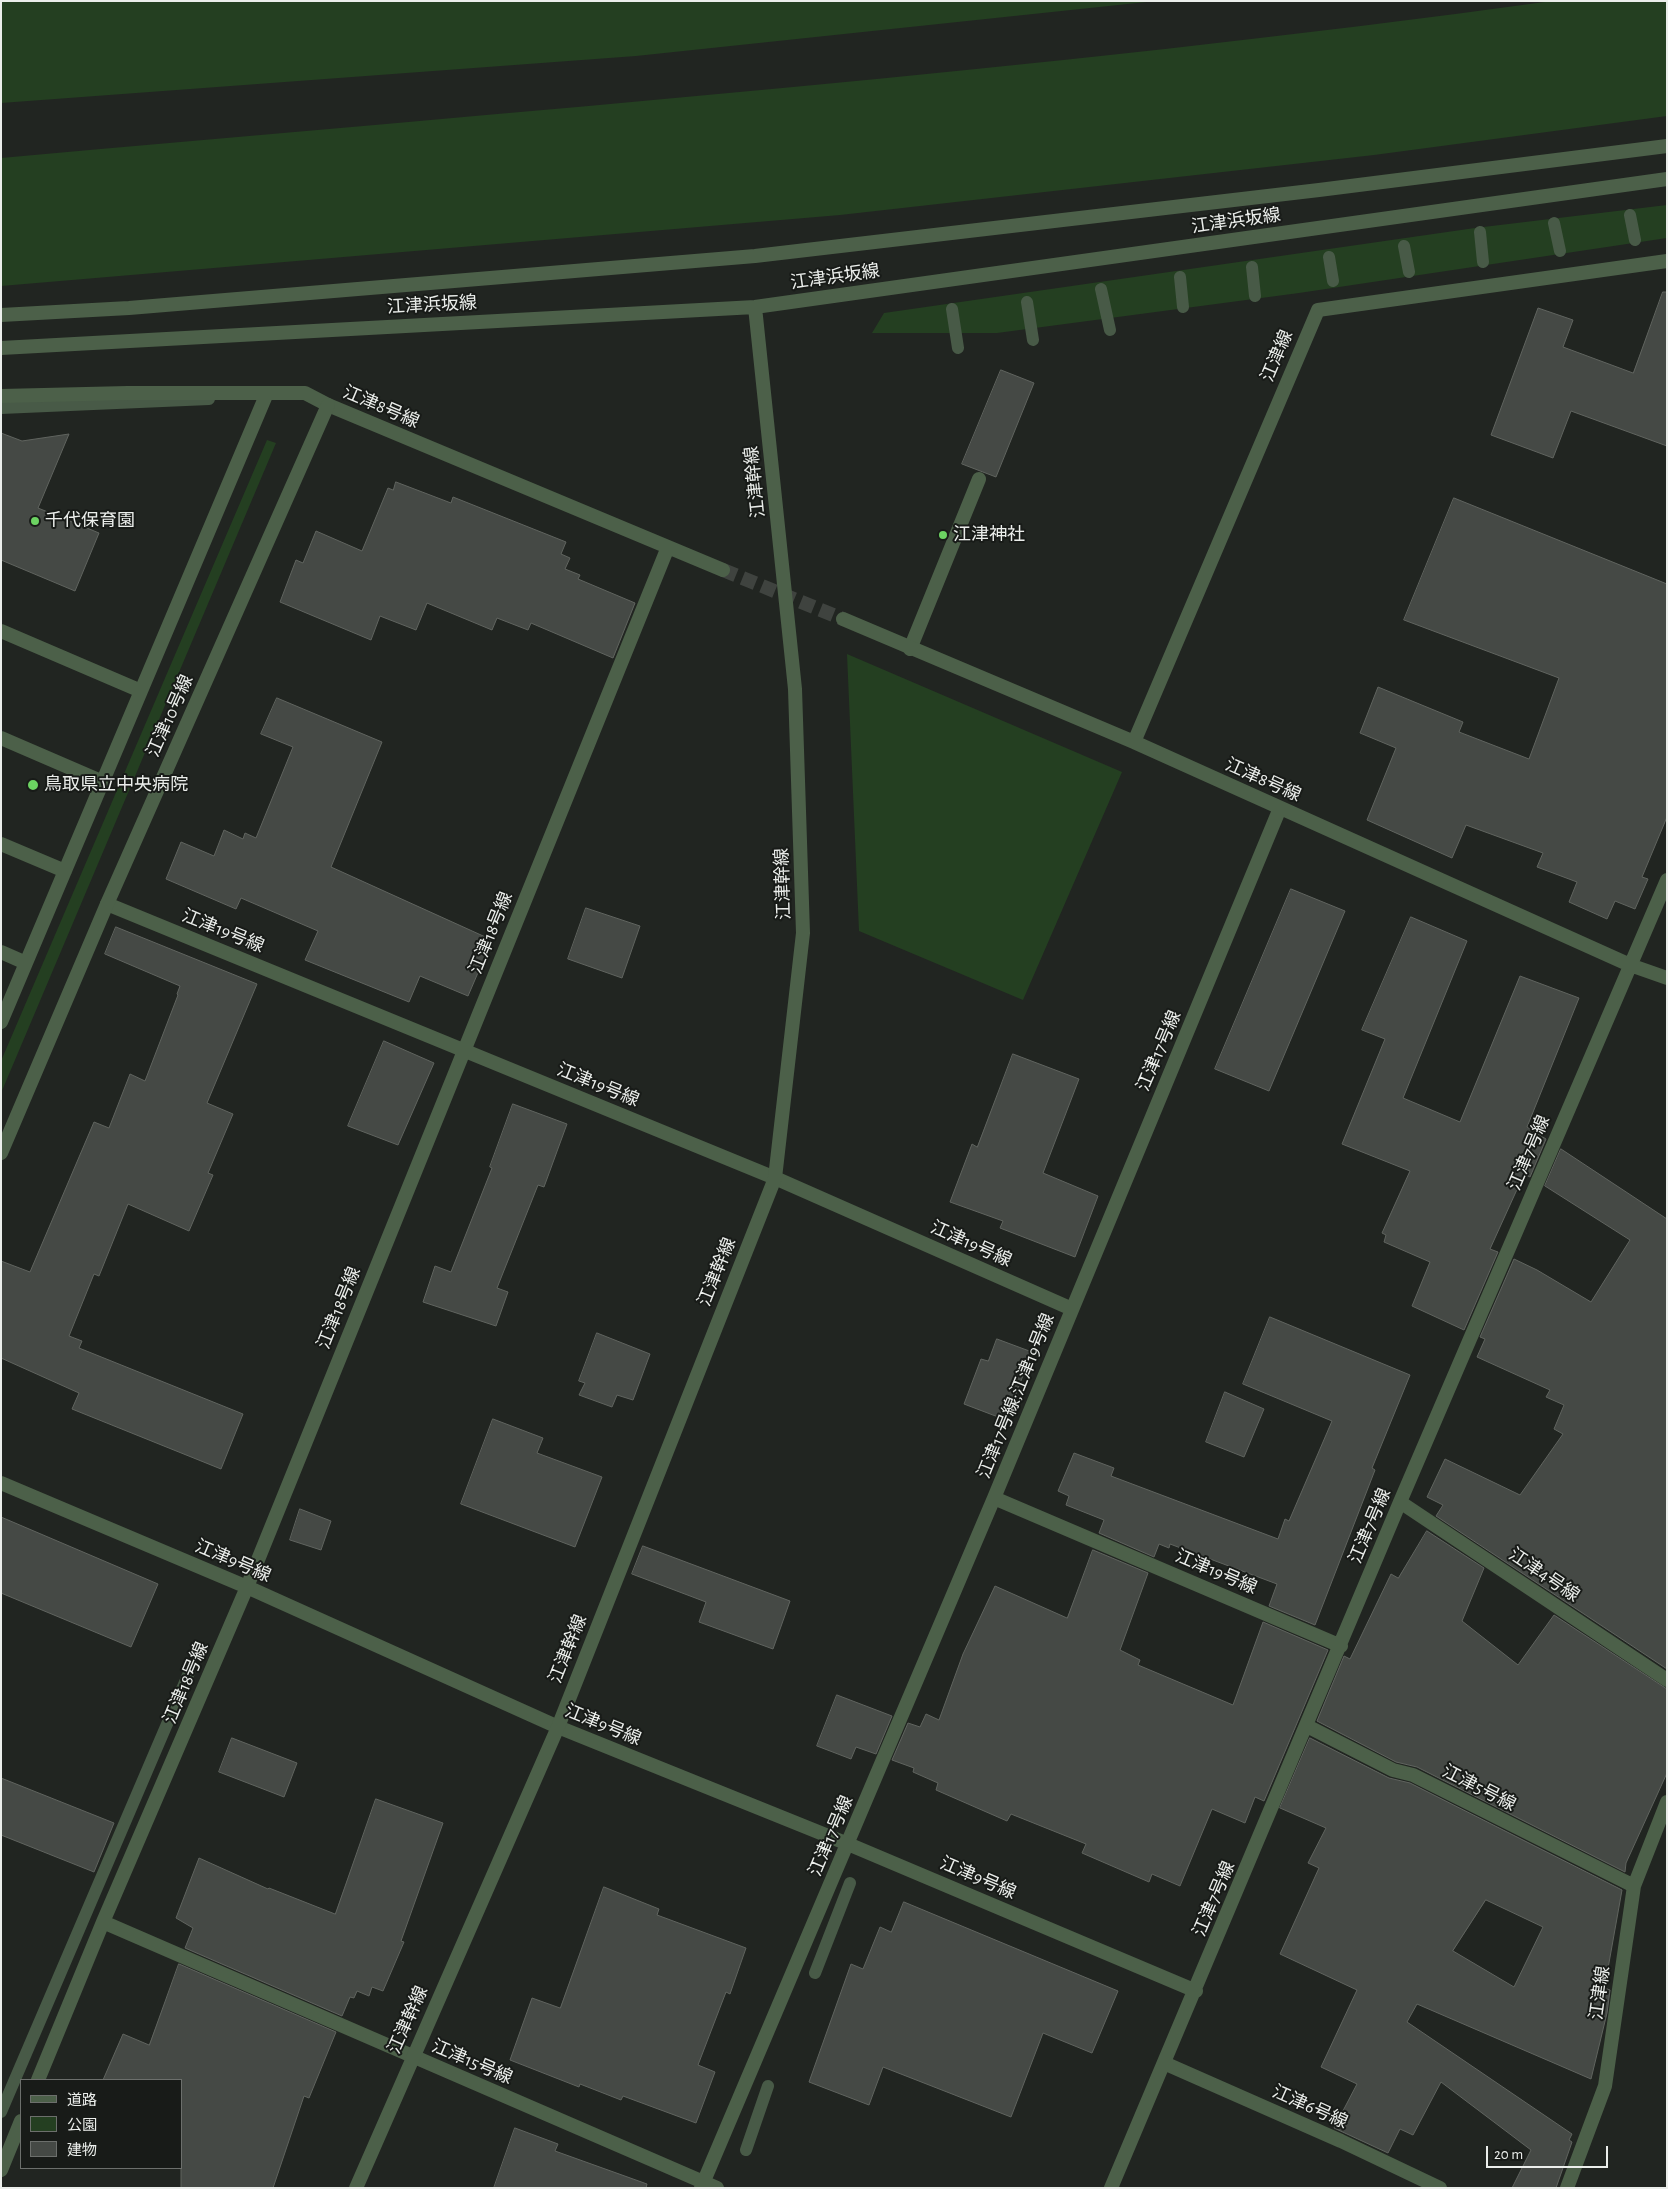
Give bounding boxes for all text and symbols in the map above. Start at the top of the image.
street label: 江津浜坂線 [1190,204,1282,238]
street label: 江津浜坂線 [789,260,881,294]
street label: 江津浜坂線 [386,292,478,318]
street label: 江津線 [1257,327,1297,385]
street label: 江津8号線 [340,381,422,433]
street label: 江津幹線 [740,445,770,519]
place label: 千代保育園 [45,510,135,532]
marker: 千代保育園 [29,515,41,527]
place label: 江津神社 [953,524,1025,546]
marker: 江津神社 [937,529,949,541]
street label: 江津10号線 [142,672,198,760]
street label: 江津8号線 [1222,754,1304,806]
place label: 鳥取県立中央病院 [44,774,188,796]
marker: 鳥取県立中央病院 [26,778,40,792]
street label: 江津幹線 [771,848,795,920]
street label: 江津18号線 [465,889,517,977]
street label: 江津19号線 [179,905,267,957]
street label: 江津17号線 [1132,1007,1186,1095]
street label: 江津19号線 [554,1059,642,1111]
street label: 江津7号線 [1504,1112,1554,1194]
street label: 江津19号線 [927,1217,1015,1271]
street label: 江津幹線 [694,1235,740,1309]
street label: 江津18号線 [313,1264,365,1352]
street label: 江津17号線;江津19号線 [973,1310,1059,1482]
street label: 江津7号線 [1345,1485,1395,1567]
street label: 江津9号線 [192,1535,274,1587]
street label: 江津4号線 [1505,1543,1583,1607]
street label: 江津19号線 [1172,1545,1260,1599]
street label: 江津幹線 [545,1612,591,1686]
street label: 江津18号線 [159,1639,213,1727]
street label: 江津9号線 [562,1700,644,1750]
street label: 江津5号線 [1439,1760,1519,1816]
street label: 江津17号線 [804,1792,858,1880]
street label: 江津9号線 [937,1852,1019,1904]
street label: 江津7号線 [1189,1858,1239,1940]
street label: 江津線 [1586,1965,1614,2021]
street label: 江津幹線 [383,1983,433,2057]
street label: 江津15号線 [428,2035,516,2089]
legend [20,2079,182,2169]
street label: 江津6号線 [1269,2081,1351,2133]
text: 道路 [67,2093,97,2108]
text: 公園 [67,2118,97,2133]
scale bar [1488,2136,1610,2168]
text: 建物 [67,2143,97,2158]
text: 20 m [1494,2147,1523,2162]

